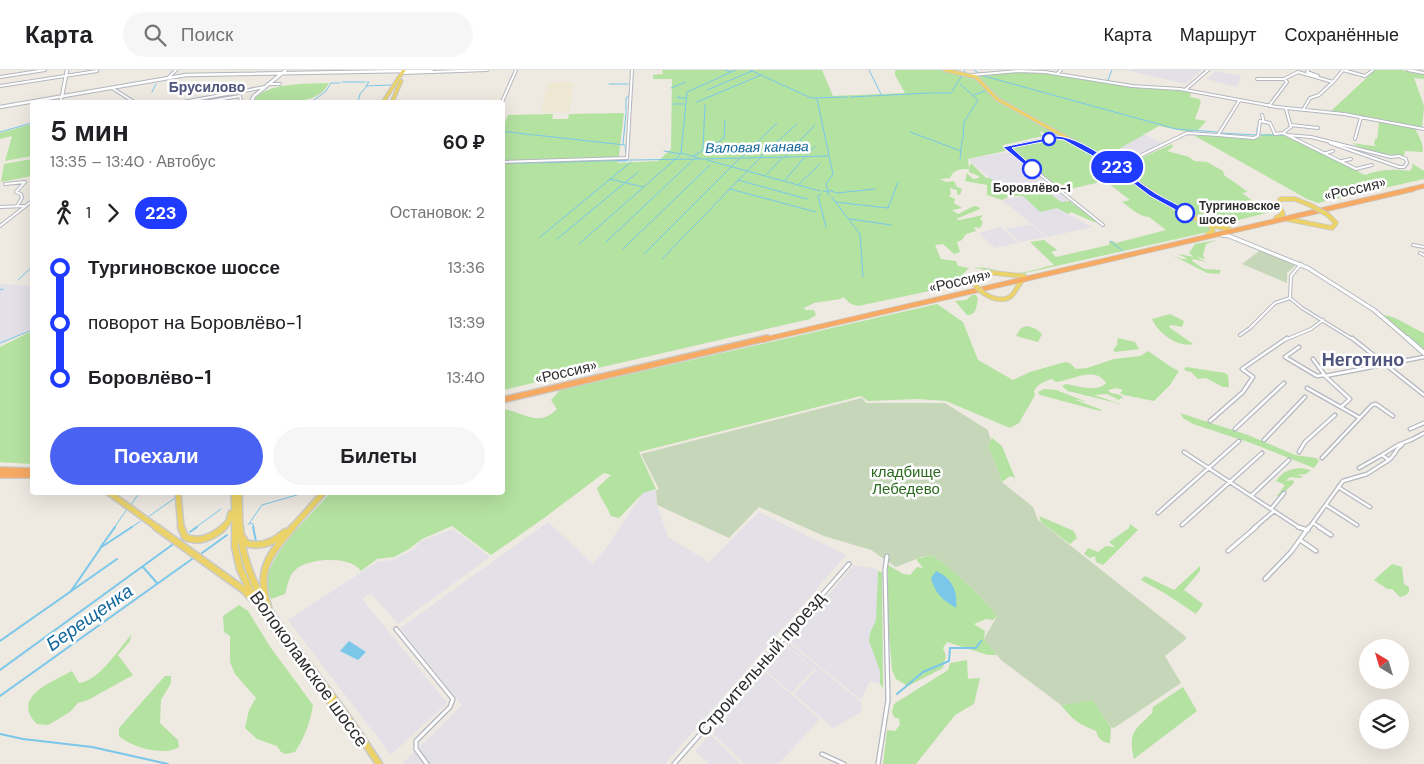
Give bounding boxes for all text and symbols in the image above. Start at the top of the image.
search box [123,12,473,57]
text: Карта [25,19,93,50]
icon: search [141,21,169,49]
text: Поиск [181,22,233,47]
text: Карта [1104,23,1152,47]
text: Маршрут [1180,23,1256,47]
text: Сохранённые [1284,23,1399,47]
district label: Брусилово [169,78,245,96]
text: 5 мин [50,113,129,150]
text: 60 ₽ [443,130,485,155]
unlabelled marker [1042,132,1056,146]
water label: Валовая канава [705,137,809,157]
text: 13:35 – 13:40 · Автобус [50,151,216,172]
line badge: 223 [1088,151,1146,183]
text: 223 [1101,155,1133,179]
marker: Боровлёво-1 [1022,159,1042,179]
street label: «Россия» [1322,172,1388,206]
place label: Боровлёво-1 [993,180,1071,196]
place label: Тургиновское шоссе [1199,198,1281,228]
icon: walk [50,199,78,227]
icon: forward [99,199,127,227]
text: 223 [145,201,177,225]
text: 1 [86,202,91,223]
text: Остановок: 2 [390,202,485,223]
marker: Тургиновское шоссе [1175,203,1195,223]
text: Тургиновское шоссе [88,255,280,280]
text: 13:36 [448,257,485,278]
street label: «Россия» [927,264,993,298]
text: поворот на Боровлёво-1 [88,310,302,335]
text: 13:39 [448,312,485,333]
district label: Неготино [1322,348,1404,372]
street label: «Россия» [533,355,599,389]
text: Боровлёво-1 [88,365,211,390]
text: 13:40 [447,367,485,388]
button: Поехали [50,427,263,485]
button: Билеты [273,427,485,485]
park label: кладбище Лебедево [871,462,941,499]
water label: Берещенка [41,578,138,657]
street label: Волоколамское шоссе [244,586,374,752]
street label: Строительный проезд [692,586,831,741]
north arrow [1359,639,1409,689]
map controls [1359,639,1409,749]
button: layers [1359,699,1409,749]

